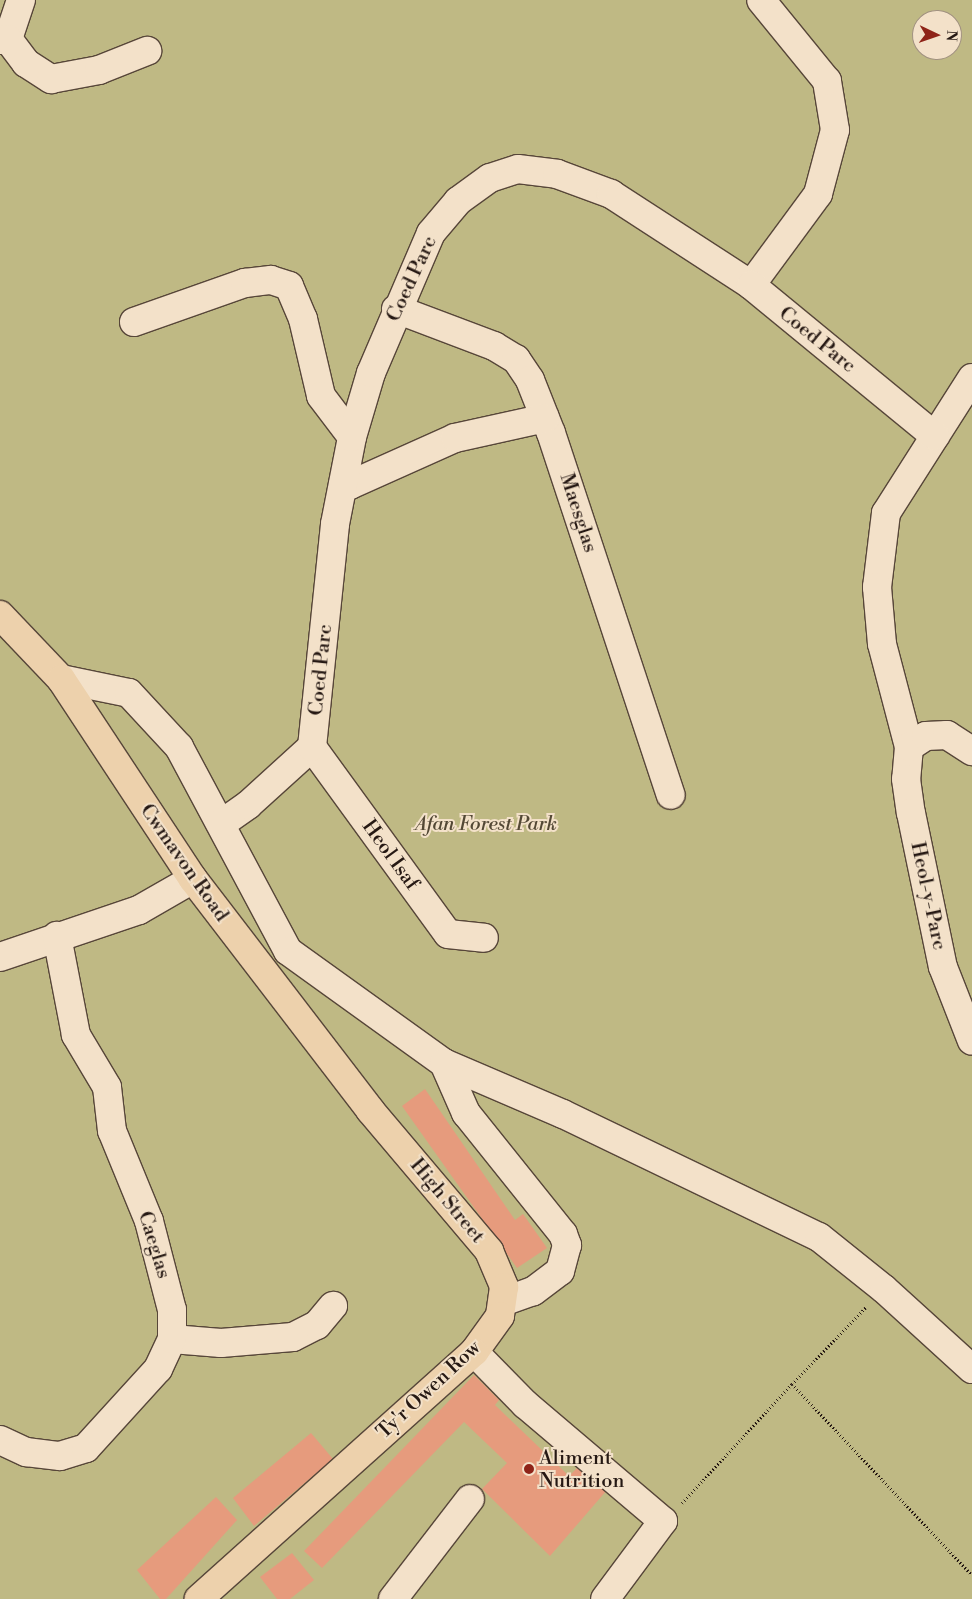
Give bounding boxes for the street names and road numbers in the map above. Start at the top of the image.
street label: Coed Parc [382,232,442,326]
street label: Coed Parc [774,302,860,378]
street label: Maesglas [554,470,602,556]
street label: Coed Parc [304,623,338,717]
street label: Cwmavon Road [135,800,233,926]
street label: Heol Isaf [356,815,424,895]
street label: Heol-y-Parc [905,840,951,952]
street label: High Street [405,1154,489,1248]
street label: Caeglas [132,1208,176,1282]
street label: Ty'r Owen Row [372,1336,486,1444]

